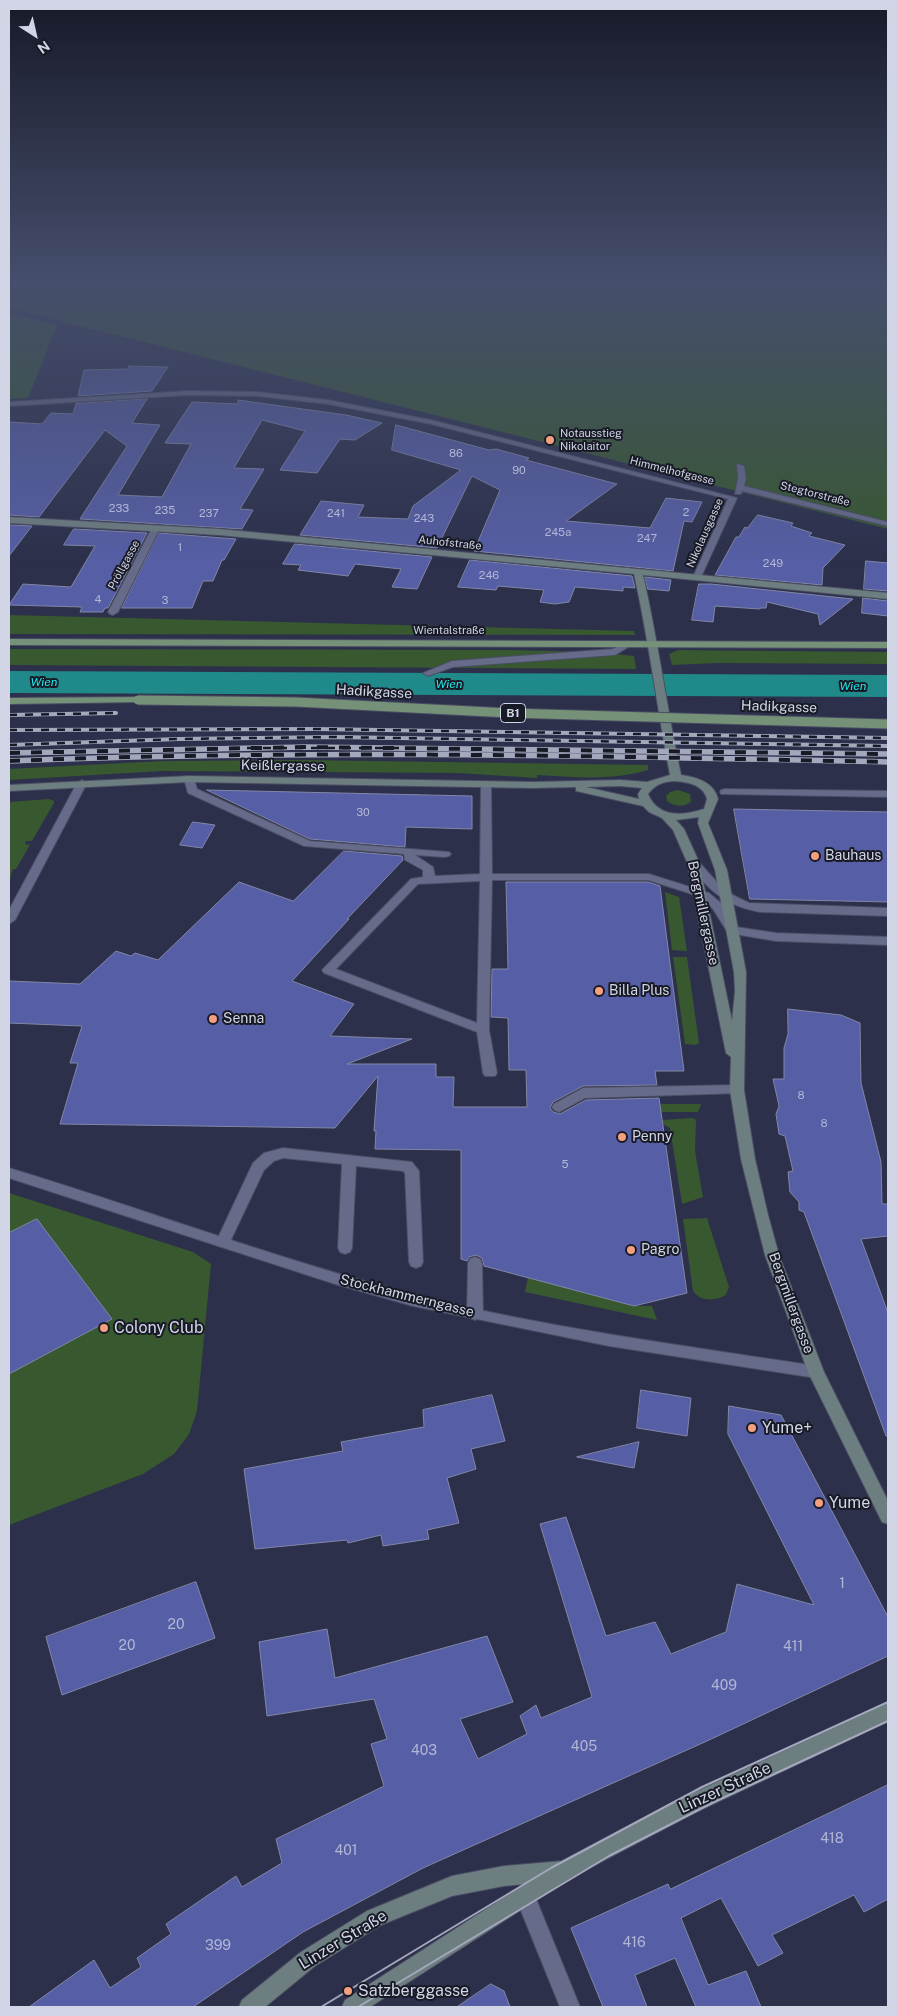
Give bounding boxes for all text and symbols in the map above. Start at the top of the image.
north arrow [10,10,60,60]
text: N [35,38,53,57]
place label: Notausstieg Nikolaitor [560,427,622,453]
marker: Notausstieg Nikolaitor [544,434,556,446]
house number: 86 [449,447,463,461]
street label: Himmelhofgasse [629,454,715,488]
house number: 90 [512,464,526,478]
street label: Stegtorstraße [779,479,851,509]
street label: Nikolausgasse [684,496,726,570]
house number: 233 [109,502,129,516]
house number: 235 [155,504,175,518]
house number: 2 [683,506,689,520]
house number: 237 [199,507,219,521]
house number: 241 [327,507,345,521]
house number: 243 [414,512,434,526]
house number: 245a [545,526,571,540]
house number: 247 [637,532,657,546]
street label: Auhofstraße [418,533,482,553]
street label: Pröllgasse [105,538,143,592]
house number: 1 [178,541,182,555]
house number: 249 [763,557,783,571]
house number: 246 [479,569,499,583]
house number: 4 [95,593,101,607]
house number: 3 [162,594,168,608]
street label: Wientalstraße [413,624,485,638]
water label: Wien [30,675,58,689]
water label: Wien [435,677,463,691]
water label: Wien [839,679,867,693]
street label: Hadikgasse [335,682,413,702]
street label: Hadikgasse [741,697,817,717]
road number: B1 [500,704,526,722]
street label: Keißlergasse [241,757,325,775]
house number: 30 [356,806,370,820]
place label: Bauhaus [825,848,881,864]
marker: Bauhaus [809,850,821,862]
street label: Bergmillergasse [684,859,722,967]
place label: Billa Plus [609,983,669,999]
marker: Billa Plus [593,985,605,997]
place label: Senna [223,1011,264,1027]
marker: Senna [207,1013,219,1025]
house number: 8 [797,1089,805,1103]
house number: 8 [820,1117,828,1131]
place label: Penny [632,1129,672,1145]
marker: Penny [616,1131,628,1143]
house number: 5 [561,1158,569,1172]
place label: Pagro [641,1242,680,1258]
marker: Pagro [625,1244,637,1256]
street label: Bergmillergasse [765,1250,817,1356]
street label: Stockhammerngasse [338,1271,476,1321]
place label: Colony Club [114,1318,203,1338]
marker: Colony Club [98,1322,110,1334]
place label: Yume+ [762,1418,812,1438]
marker: Yume+ [746,1422,758,1434]
place label: Yume [829,1493,870,1513]
marker: Yume [813,1497,825,1509]
house number: 1 [839,1576,845,1592]
house number: 20 [168,1617,184,1633]
house number: 20 [119,1638,135,1654]
house number: 411 [783,1639,803,1655]
house number: 409 [711,1678,737,1694]
house number: 405 [571,1739,597,1755]
house number: 403 [411,1743,437,1759]
street label: Linzer Straße [676,1758,774,1818]
house number: 418 [820,1831,844,1847]
house number: 401 [334,1843,358,1859]
street label: Linzer Straße [296,1906,390,1974]
house number: 416 [622,1935,646,1951]
house number: 399 [205,1938,231,1954]
place label: Satzberggasse [358,1981,469,2001]
marker: Satzberggasse [342,1985,354,1997]

